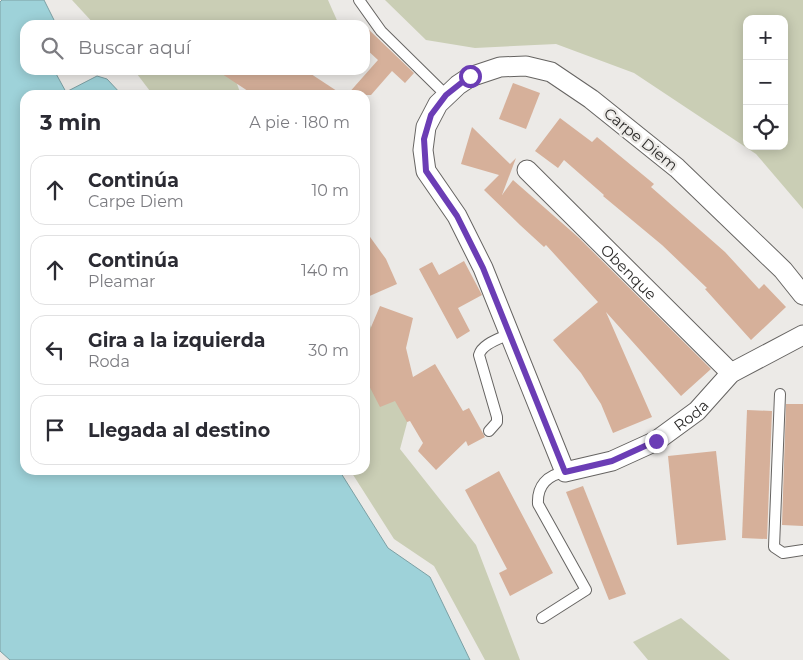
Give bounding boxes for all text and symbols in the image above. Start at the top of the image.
map controls [743,15,788,150]
button: + [743,15,788,60]
search box [20,20,370,75]
icon: search [38,34,66,62]
text: Buscar aquí [78,36,191,59]
button: − [743,60,788,105]
route start [459,65,482,88]
street label: Carpe Diem [600,103,682,175]
button: locate [743,105,788,150]
text: 3 min [40,110,101,135]
text: A pie · 180 m [249,113,350,132]
text: Continúa [88,169,179,192]
icon: ahead [41,176,69,204]
text: 10 m [311,181,349,200]
text: Carpe Diem [88,192,184,211]
street label: Obenque [597,240,661,303]
text: Continúa [88,249,179,272]
icon: ahead [41,256,69,284]
text: 140 m [301,261,349,280]
text: Pleamar [88,272,156,291]
text: Gira a la izquierda [88,329,266,352]
icon: left [41,336,69,364]
text: 30 m [308,341,349,360]
text: Roda [88,352,130,371]
street label: Roda [670,396,712,435]
icon: arrive [41,416,69,444]
text: Llegada al destino [88,419,270,442]
route end [645,430,668,453]

